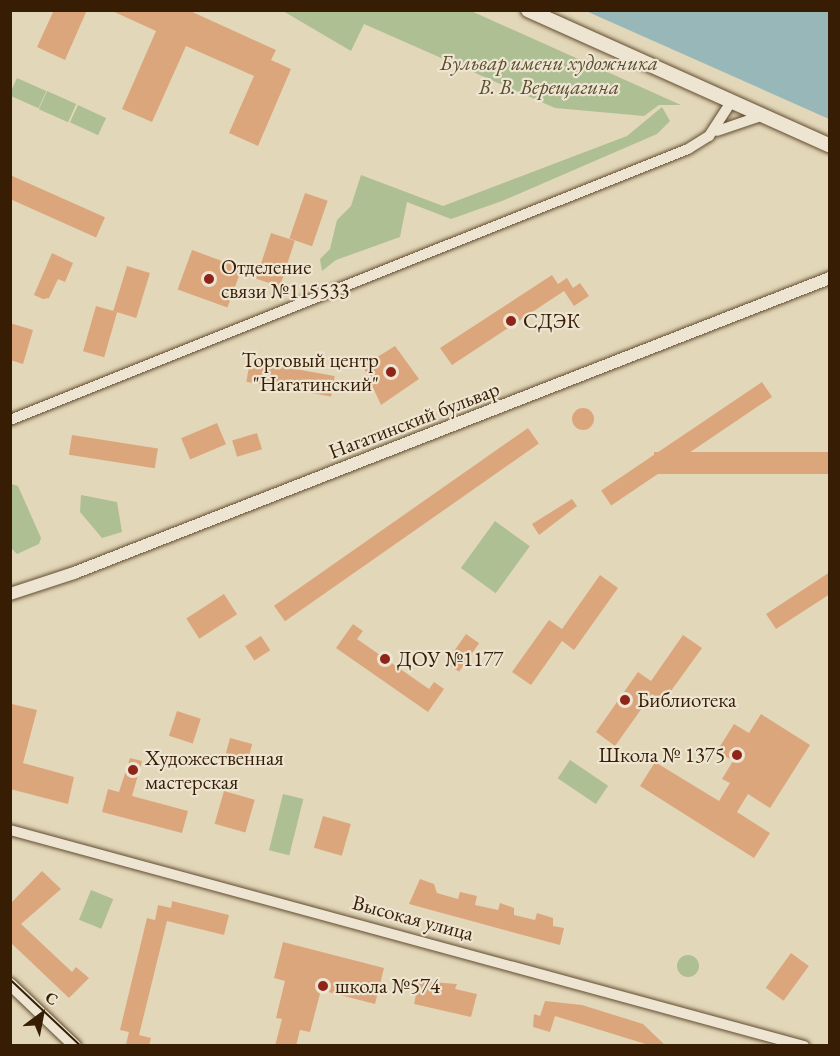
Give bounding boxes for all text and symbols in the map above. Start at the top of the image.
park label: Бульвар имени художника В. В. Верещагина [440,50,658,100]
place label: Отделение связи №115533 [221,254,349,304]
marker: Отделение связи №115533 [202,272,216,286]
place label: СДЭК [523,308,580,334]
marker: СДЭК [504,314,518,328]
place label: Торговый центр "Нагатинский" [242,347,379,397]
marker: Торговый центр "Нагатинский" [384,365,398,379]
street label: Нагатинский бульвар [325,376,503,464]
place label: ДОУ №1177 [397,646,503,672]
marker: ДОУ №1177 [378,652,392,666]
place label: Библиотека [637,687,736,713]
marker: Библиотека [618,693,632,707]
place label: Школа № 1375 [598,742,725,768]
place label: Художественная мастерская [145,745,284,795]
marker: Школа № 1375 [730,748,744,762]
marker: Художественная мастерская [126,763,140,777]
street label: Высокая улица [350,890,476,946]
place label: школа №574 [335,973,440,999]
marker: школа №574 [316,979,330,993]
north arrow [12,984,72,1044]
text: С [41,986,62,1010]

